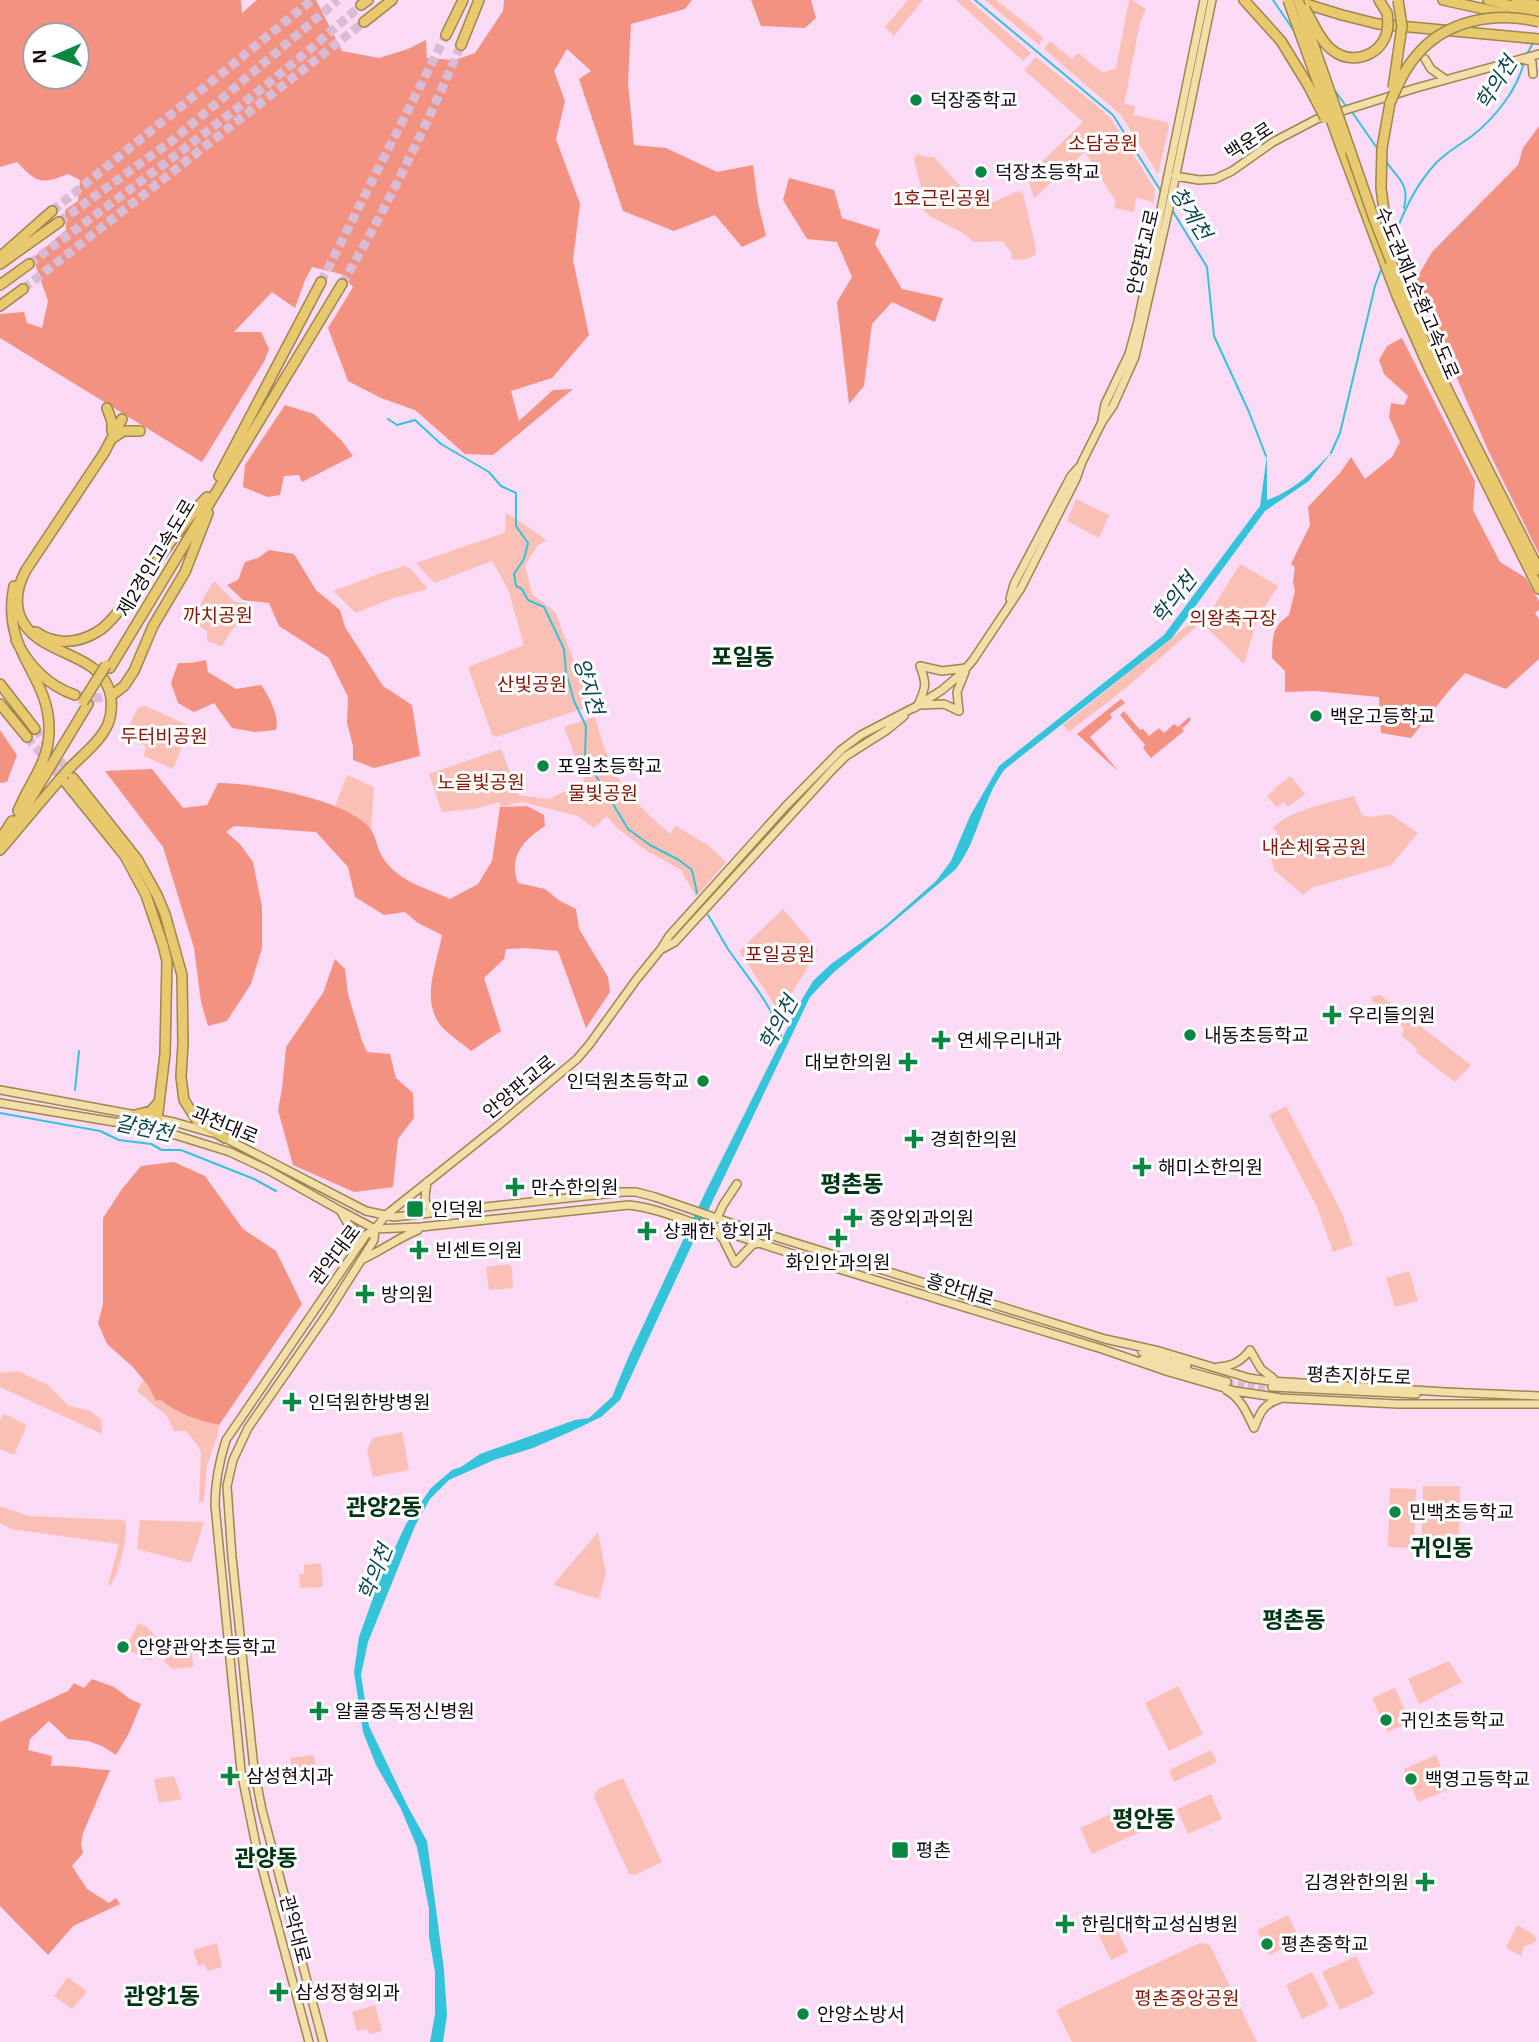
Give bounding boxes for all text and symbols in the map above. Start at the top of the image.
north arrow [21,21,91,91]
text: N [29,49,50,64]
water label: 학의천 [1471,50,1523,114]
place label: 덕장중학교 [930,90,1017,111]
marker: 덕장중학교 [908,92,924,108]
street label: 백운로 [1221,118,1277,164]
park label: 소담공원 [1068,133,1138,154]
place label: 덕장초등학교 [995,162,1100,183]
marker: 덕장초등학교 [973,164,989,180]
water label: 청계천 [1166,182,1218,246]
park label: 1호근린공원 [893,188,991,209]
street label: 수도권제1순환고속도로 [1371,204,1463,382]
street label: 안양판교로 [1123,207,1163,297]
street label: 제2경인고속도로 [113,496,199,620]
water label: 학의천 [1147,566,1203,628]
park label: 까치공원 [183,605,253,626]
park label: 의왕축구장 [1189,608,1277,629]
district label: 포일동 [711,644,775,670]
water label: 양지천 [570,655,609,720]
park label: 산빛공원 [497,674,567,695]
place label: 백운고등학교 [1330,706,1435,727]
marker: 백운고등학교 [1308,708,1324,724]
park label: 두터비공원 [120,726,208,747]
place label: 포일초등학교 [557,756,662,777]
marker: 포일초등학교 [535,758,551,774]
park label: 노을빛공원 [437,772,525,793]
park label: 물빛공원 [568,783,638,804]
park label: 내손체육공원 [1262,837,1366,858]
park label: 포일공원 [745,944,815,965]
water label: 학의천 [754,990,803,1054]
marker: 우리들의원 [1322,1005,1342,1025]
place label: 우리들의원 [1348,1005,1435,1026]
place label: 내동초등학교 [1204,1025,1309,1046]
marker: 내동초등학교 [1182,1027,1198,1043]
marker: 연세우리내과 [931,1030,951,1050]
place label: 연세우리내과 [957,1030,1062,1051]
street label: 안양판교로 [479,1051,559,1123]
place label: 대보한의원 [805,1052,892,1073]
marker: 대보한의원 [898,1052,918,1072]
place label: 인덕원초등학교 [567,1071,689,1092]
marker: 인덕원초등학교 [695,1073,711,1089]
street label: 과천대로 [189,1102,261,1148]
water label: 갈현천 [113,1111,177,1146]
marker: 경희한의원 [904,1129,924,1149]
place label: 경희한의원 [930,1129,1017,1150]
marker: 해미소한의원 [1132,1157,1152,1177]
place label: 해미소한의원 [1158,1157,1263,1178]
district label: 평촌동 [820,1171,884,1197]
marker: 만수한의원 [505,1177,525,1197]
place label: 만수한의원 [531,1177,618,1198]
marker: 인덕원 [405,1199,425,1219]
place label: 인덕원 [431,1199,483,1220]
marker: 중앙외과의원 [843,1208,863,1228]
place label: 중앙외과의원 [869,1208,974,1229]
street label: 관악대로 [306,1221,364,1289]
marker: 상쾌한 항외과 [637,1221,657,1241]
place label: 상쾌한 항외과 [663,1221,773,1242]
marker: 화인안과의원 [828,1228,848,1248]
marker: 빈센트의원 [409,1240,429,1260]
place label: 빈센트의원 [435,1240,522,1261]
place label: 화인안과의원 [786,1252,890,1273]
street label: 흥안대로 [923,1270,997,1310]
marker: 방의원 [355,1284,375,1304]
place label: 방의원 [381,1284,433,1305]
street label: 평촌지하도로 [1306,1364,1412,1388]
marker: 인덕원한방병원 [282,1392,302,1412]
place label: 인덕원한방병원 [308,1392,430,1413]
district label: 관양2동 [346,1494,422,1520]
place label: 민백초등학교 [1409,1502,1514,1523]
marker: 민백초등학교 [1387,1504,1403,1520]
district label: 귀인동 [1410,1535,1474,1561]
water label: 학의천 [353,1538,398,1603]
district label: 평촌동 [1262,1607,1326,1633]
place label: 안양관악초등학교 [137,1637,277,1658]
marker: 안양관악초등학교 [115,1639,131,1655]
marker: 알콜중독정신병원 [309,1701,329,1721]
place label: 알콜중독정신병원 [335,1701,475,1722]
place label: 귀인초등학교 [1400,1710,1505,1731]
marker: 귀인초등학교 [1378,1712,1394,1728]
marker: 삼성현치과 [220,1766,240,1786]
place label: 삼성현치과 [246,1766,333,1787]
place label: 백영고등학교 [1425,1769,1530,1790]
marker: 백영고등학교 [1403,1771,1419,1787]
district label: 평안동 [1112,1806,1176,1832]
marker: 평촌 [890,1840,910,1860]
place label: 평촌 [916,1840,951,1861]
district label: 관양동 [234,1845,298,1871]
place label: 김경완한의원 [1304,1872,1409,1893]
marker: 김경완한의원 [1415,1872,1435,1892]
street label: 관악대로 [276,1893,314,1965]
marker: 한림대학교성심병원 [1055,1914,1075,1934]
place label: 한림대학교성심병원 [1081,1914,1238,1935]
place label: 평촌중학교 [1281,1934,1368,1955]
marker: 평촌중학교 [1259,1936,1275,1952]
marker: 삼성정형외과 [269,1982,289,2002]
place label: 삼성정형외과 [295,1982,400,2003]
district label: 관양1동 [124,1983,200,2009]
park label: 평촌중앙공원 [1135,1988,1239,2009]
place label: 안양소방서 [817,2004,904,2025]
marker: 안양소방서 [795,2006,811,2022]

